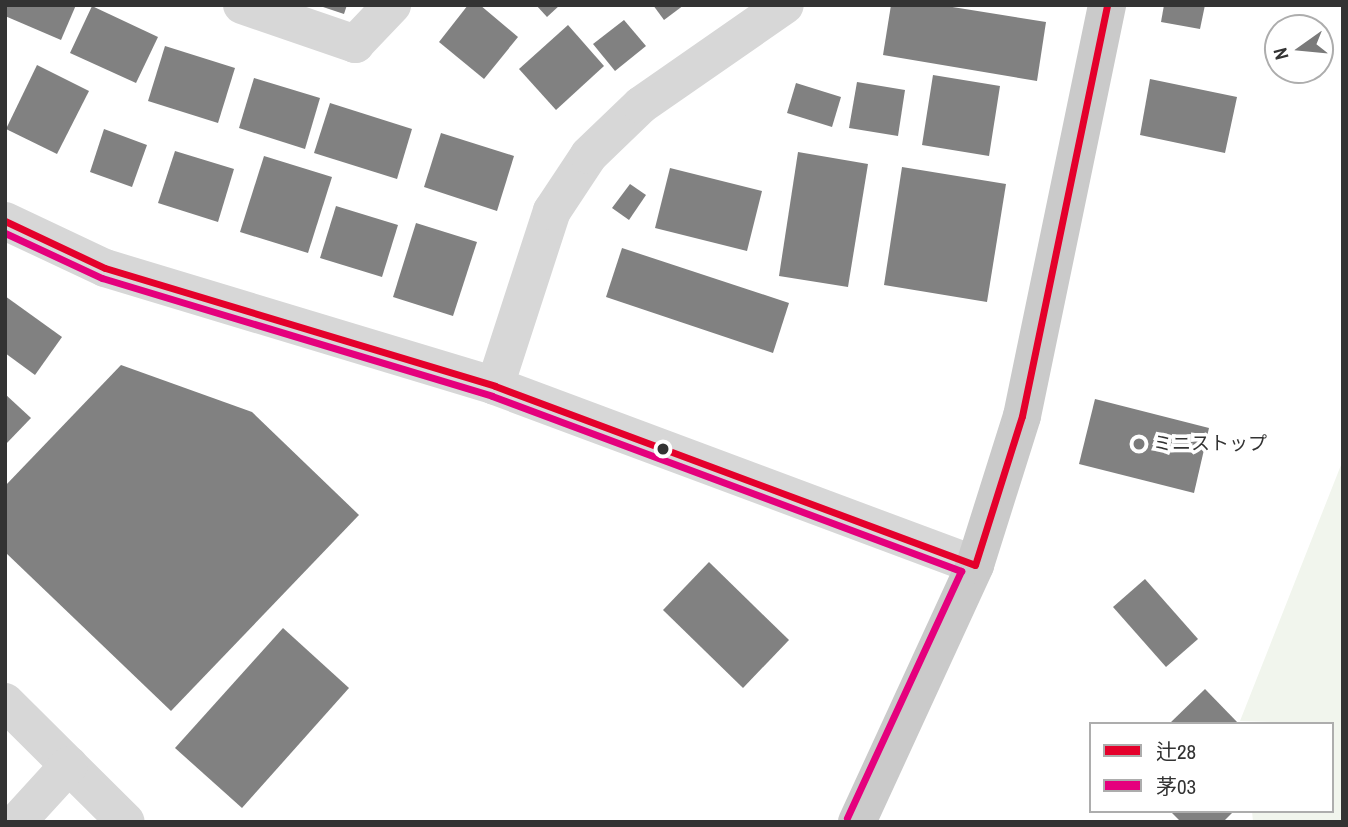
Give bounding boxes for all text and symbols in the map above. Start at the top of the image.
north arrow [1264,14,1334,84]
text: N [1267,45,1295,63]
place label: ミニストップ [1153,433,1267,455]
marker: ミニストップ [1131,436,1147,452]
unlabelled marker [656,442,670,456]
legend [1089,722,1334,813]
text: 辻28 [1156,737,1196,766]
text: 茅03 [1156,772,1196,801]

